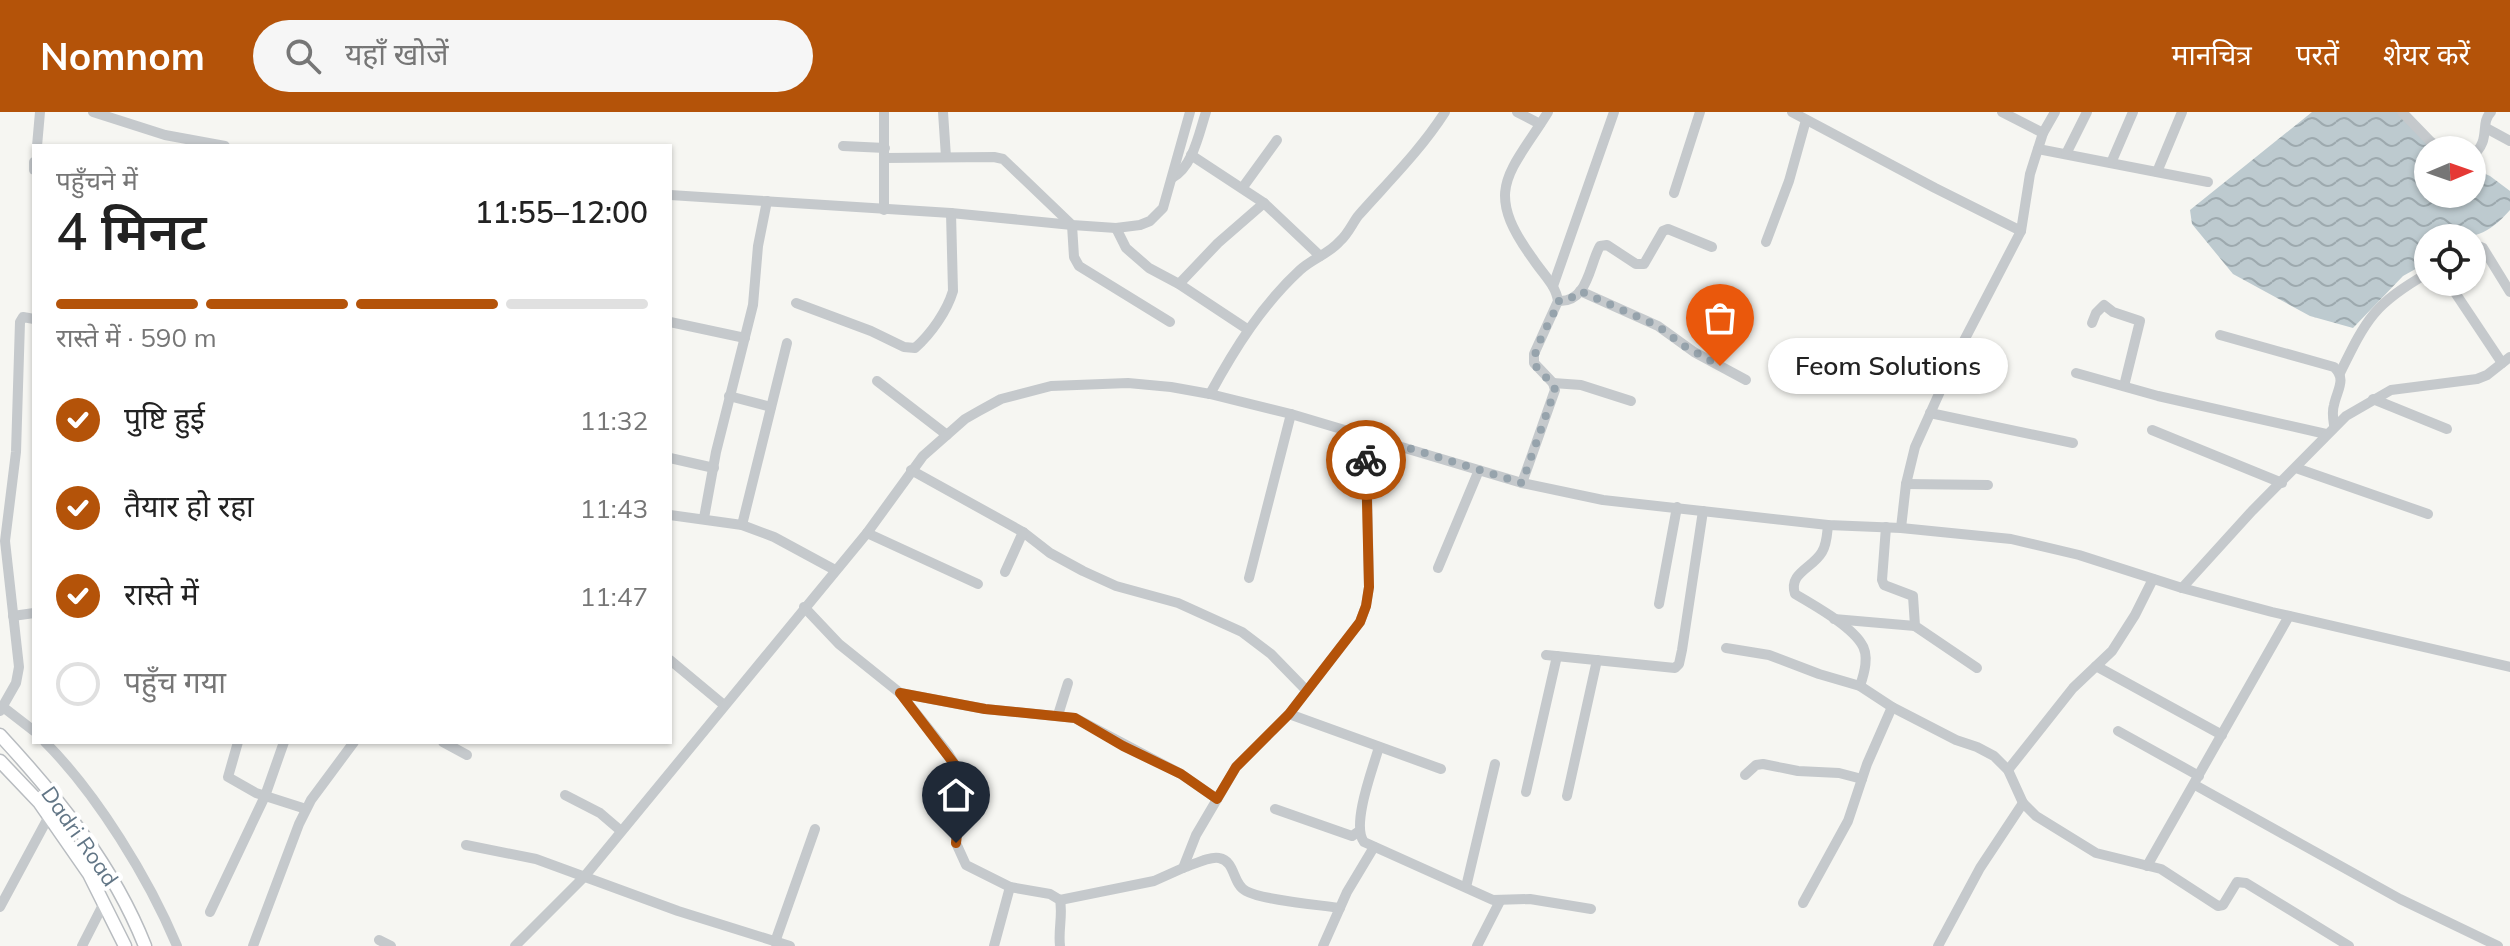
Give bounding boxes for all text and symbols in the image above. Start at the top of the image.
search box [253,20,813,92]
text: Nomnom [40,32,205,80]
icon: search [281,34,325,78]
text: यहाँ खोजें [345,35,448,73]
text: मानचित्र [2172,37,2252,72]
text: परतें [2296,37,2339,72]
text: शेयर करें [2383,37,2470,72]
north arrow [2414,136,2486,208]
map controls [2414,136,2486,296]
text: पहुँचने में [56,164,138,197]
text: 11:55–12:00 [475,193,648,231]
text: 4 मिनट [56,198,207,263]
button: locate [2414,224,2486,296]
pin [1686,284,1754,366]
icon: bag [1698,296,1742,340]
text: रास्ते में · 590 m [56,321,217,354]
callout: Feom Solutions [1768,338,2008,394]
text: Feom Solutions [1795,349,1981,382]
icon: check [56,398,100,442]
text: पुष्टि हुई [124,399,205,437]
text: 11:32 [580,404,648,437]
courier [1326,420,1406,500]
icon: bike [1344,438,1388,482]
icon: check [56,486,100,530]
text: तैयार हो रहा [124,487,254,525]
text: 11:43 [580,492,648,525]
icon: check [56,574,100,618]
text: रास्ते में [124,575,199,613]
text: 11:47 [580,580,648,613]
text: पहुँच गया [124,663,226,701]
pin [922,761,990,843]
icon: home [934,773,978,817]
street label: Dadri Road [35,781,125,891]

